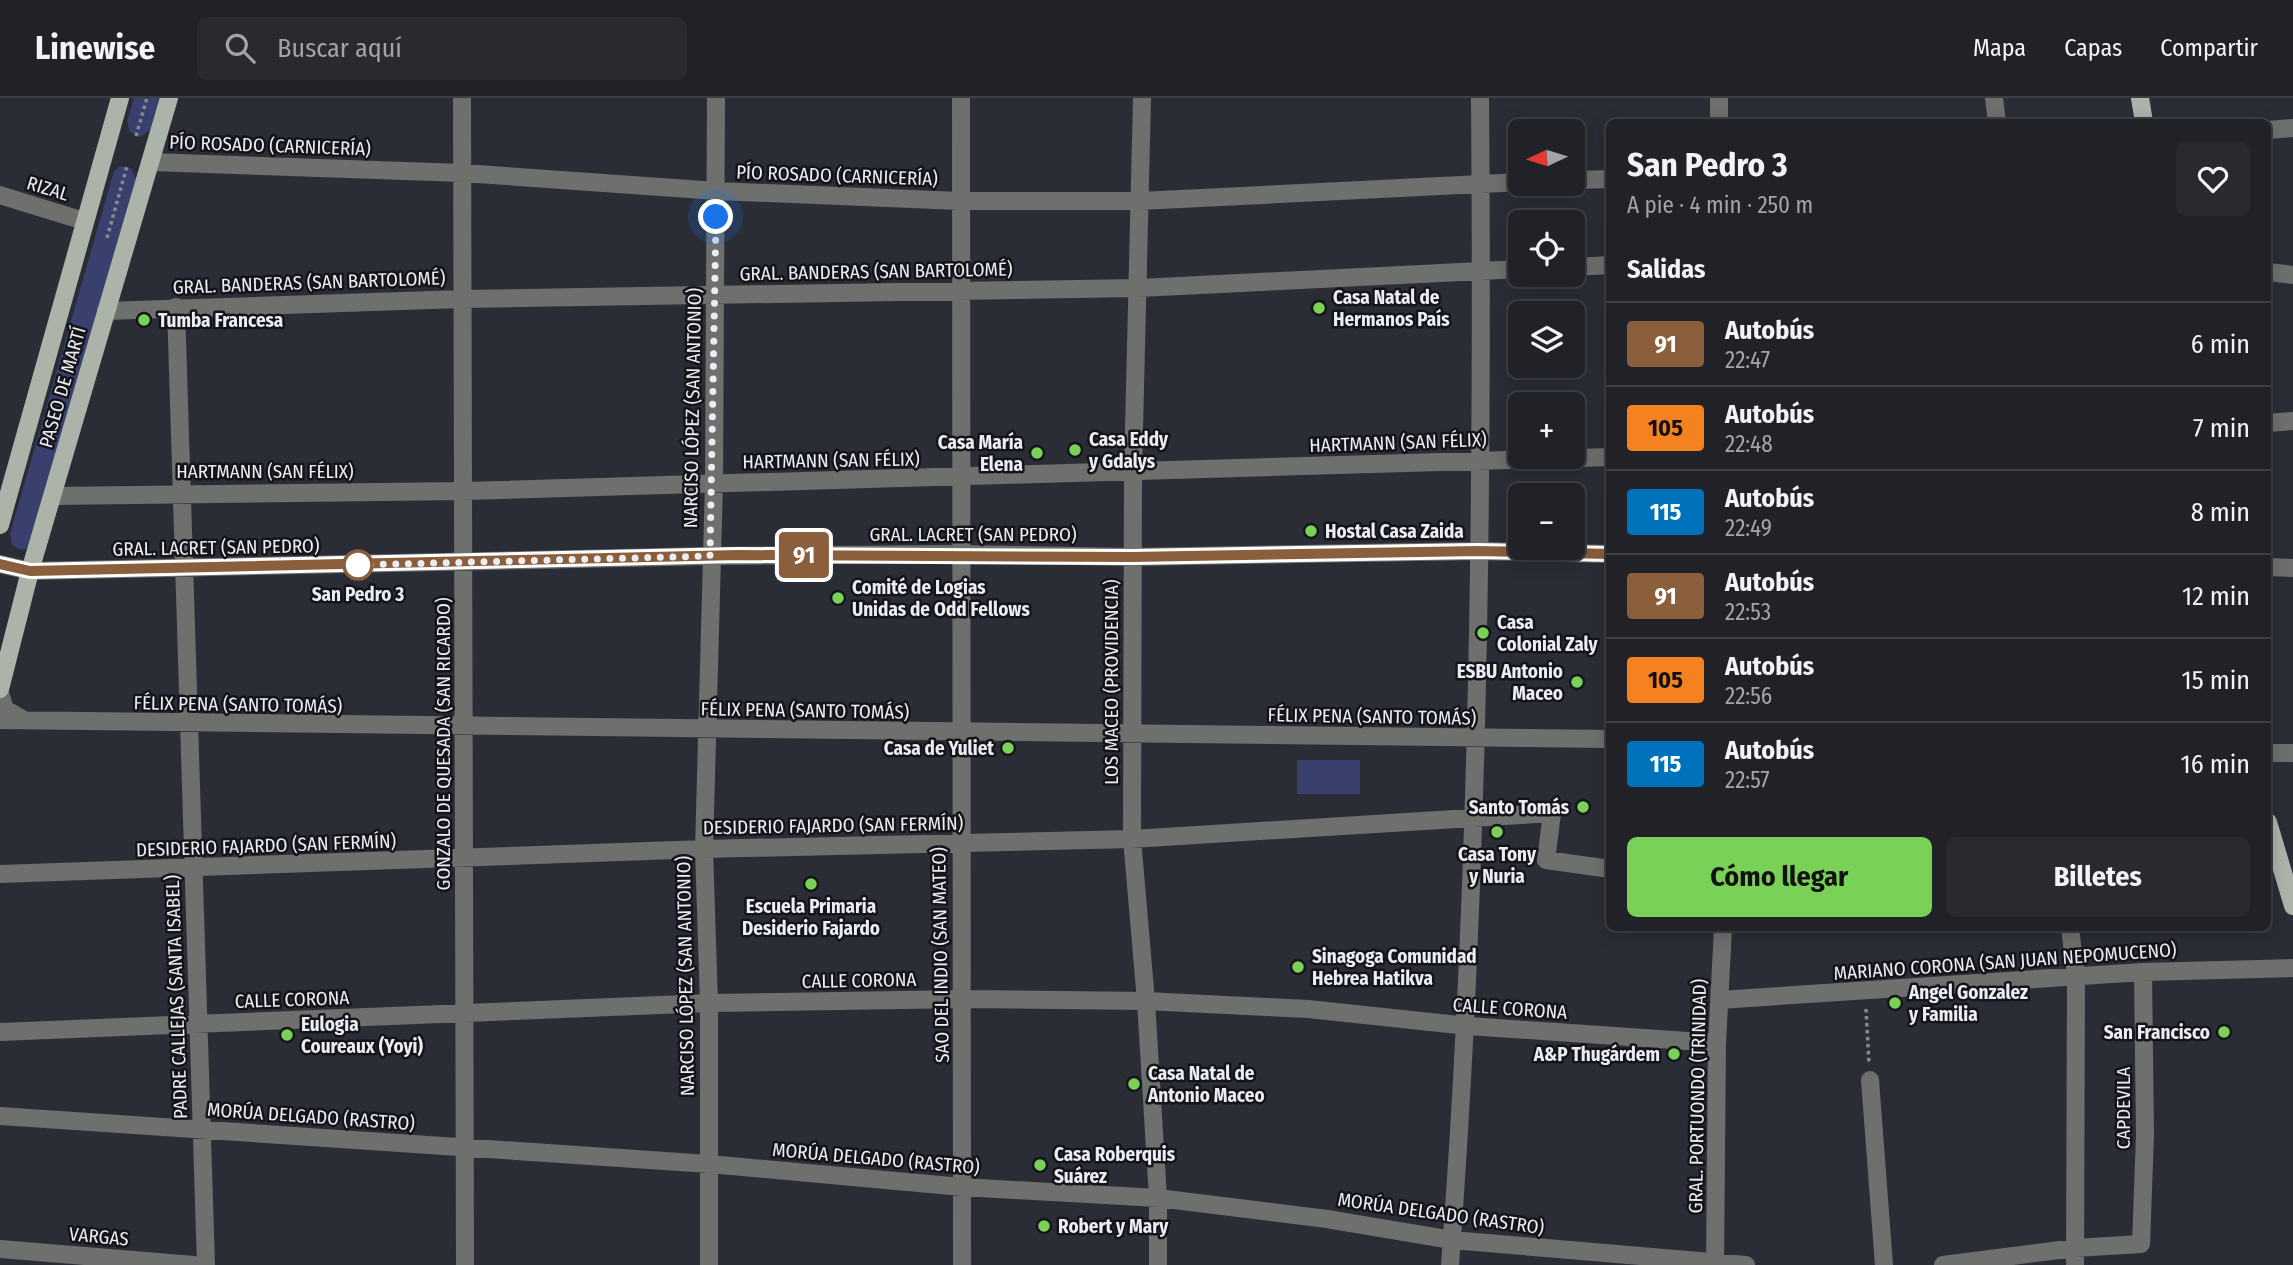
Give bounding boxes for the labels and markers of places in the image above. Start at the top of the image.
place label: Casa Natal de Hermanos País [1333,286,1450,331]
marker: Casa Natal de Hermanos País [1311,300,1327,316]
place label: Tumba Francesa [158,309,283,332]
marker: Tumba Francesa [136,312,152,328]
place label: Casa Eddy y Gdalys [1088,428,1169,473]
place label: Casa María Elena [938,431,1023,476]
marker: Casa Eddy y Gdalys [1067,442,1083,458]
marker: Casa María Elena [1029,445,1045,461]
place label: Hostal Casa Zaida [1325,520,1464,543]
marker: Hostal Casa Zaida [1303,523,1319,539]
marker: San Pedro 3 [343,550,373,580]
place label: Comité de Logias Unidas de Odd Fellows [852,576,1030,621]
place label: San Pedro 3 [312,583,404,606]
marker: Comité de Logias Unidas de Odd Fellows [830,590,846,606]
place label: Casa Colonial Zaly [1497,611,1599,656]
marker: Casa Colonial Zaly [1475,625,1491,641]
place label: ESBU Antonio Maceo [1457,660,1563,705]
marker: ESBU Antonio Maceo [1569,674,1585,690]
place label: Casa de Yuliet [884,737,994,760]
marker: Casa de Yuliet [1000,740,1016,756]
place label: Santo Tomás [1469,796,1570,819]
marker: Santo Tomás [1575,799,1591,815]
marker: Casa Tony y Nuria [1489,824,1505,840]
place label: Casa Tony y Nuria [1458,843,1537,888]
marker: Escuela Primaria Desiderio Fajardo [803,876,819,892]
place label: Escuela Primaria Desiderio Fajardo [742,895,880,940]
place label: Sinagoga Comunidad Hebrea Hatikva [1312,945,1477,990]
marker: Sinagoga Comunidad Hebrea Hatikva [1290,959,1306,975]
place label: Angel Gonzalez y Familia [1908,981,2028,1026]
marker: Angel Gonzalez y Familia [1887,995,1903,1011]
place label: Eulogia Coureaux (Yoyi) [301,1013,423,1058]
place label: San Francisco [2104,1021,2210,1044]
marker: San Francisco [2216,1024,2232,1040]
marker: Eulogia Coureaux (Yoyi) [279,1027,295,1043]
place label: A&P Thugárdem [1533,1043,1660,1066]
marker: A&P Thugárdem [1666,1046,1682,1062]
place label: Casa Natal de Antonio Maceo [1147,1062,1265,1107]
marker: Casa Natal de Antonio Maceo [1126,1076,1142,1092]
place label: Casa Roberquis Suárez [1054,1143,1176,1188]
marker: Casa Roberquis Suárez [1032,1157,1048,1173]
place label: Robert y Mary [1058,1215,1169,1238]
marker: Robert y Mary [1036,1218,1052,1234]

